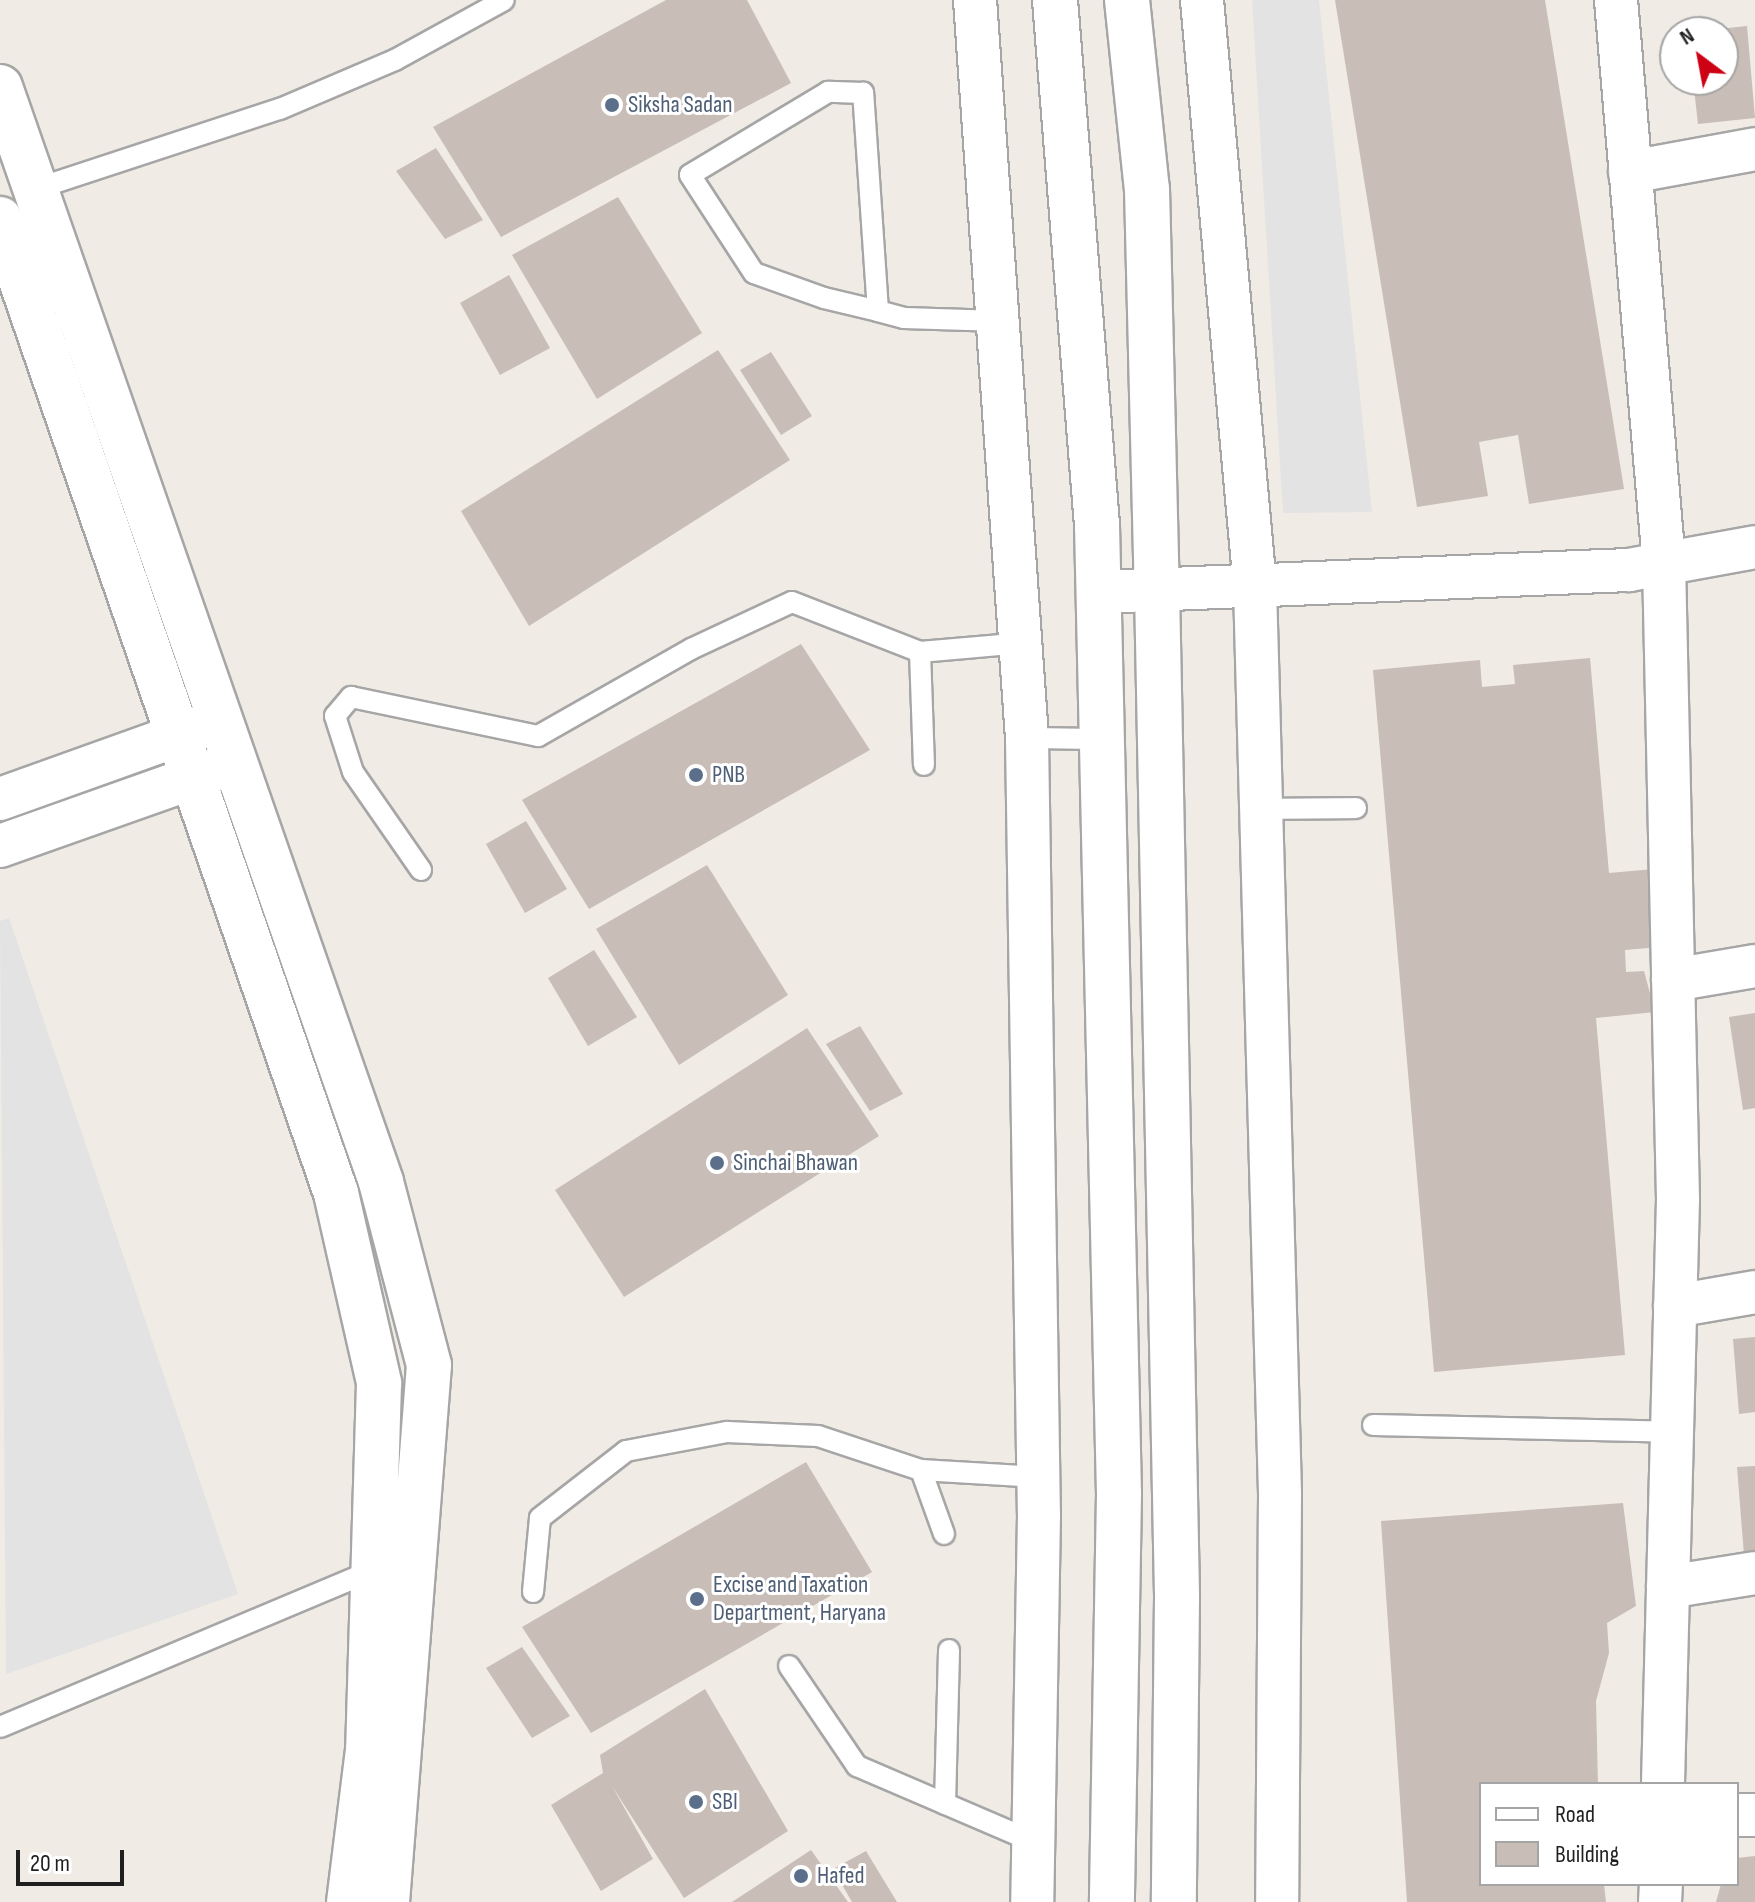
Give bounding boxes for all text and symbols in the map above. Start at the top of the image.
north arrow [1659,16,1739,96]
text: N [1675,22,1699,51]
place label: Siksha Sadan [628,91,733,119]
marker: Siksha Sadan [603,96,621,114]
place label: PNB [712,761,745,789]
marker: PNB [687,766,705,784]
place label: Sinchai Bhawan [733,1149,858,1177]
marker: Sinchai Bhawan [708,1154,726,1172]
place label: Excise and Taxation Department, Haryana [713,1571,886,1627]
marker: Excise and Taxation Department, Haryana [688,1590,706,1608]
legend [1479,1782,1739,1886]
place label: SBI [712,1788,738,1816]
marker: SBI [687,1793,705,1811]
text: Road [1555,1800,1595,1829]
scale bar [20,1834,128,1884]
text: Building [1555,1840,1619,1869]
text: 20 m [30,1849,70,1878]
place label: Hafed [817,1862,864,1890]
marker: Hafed [792,1867,810,1885]

